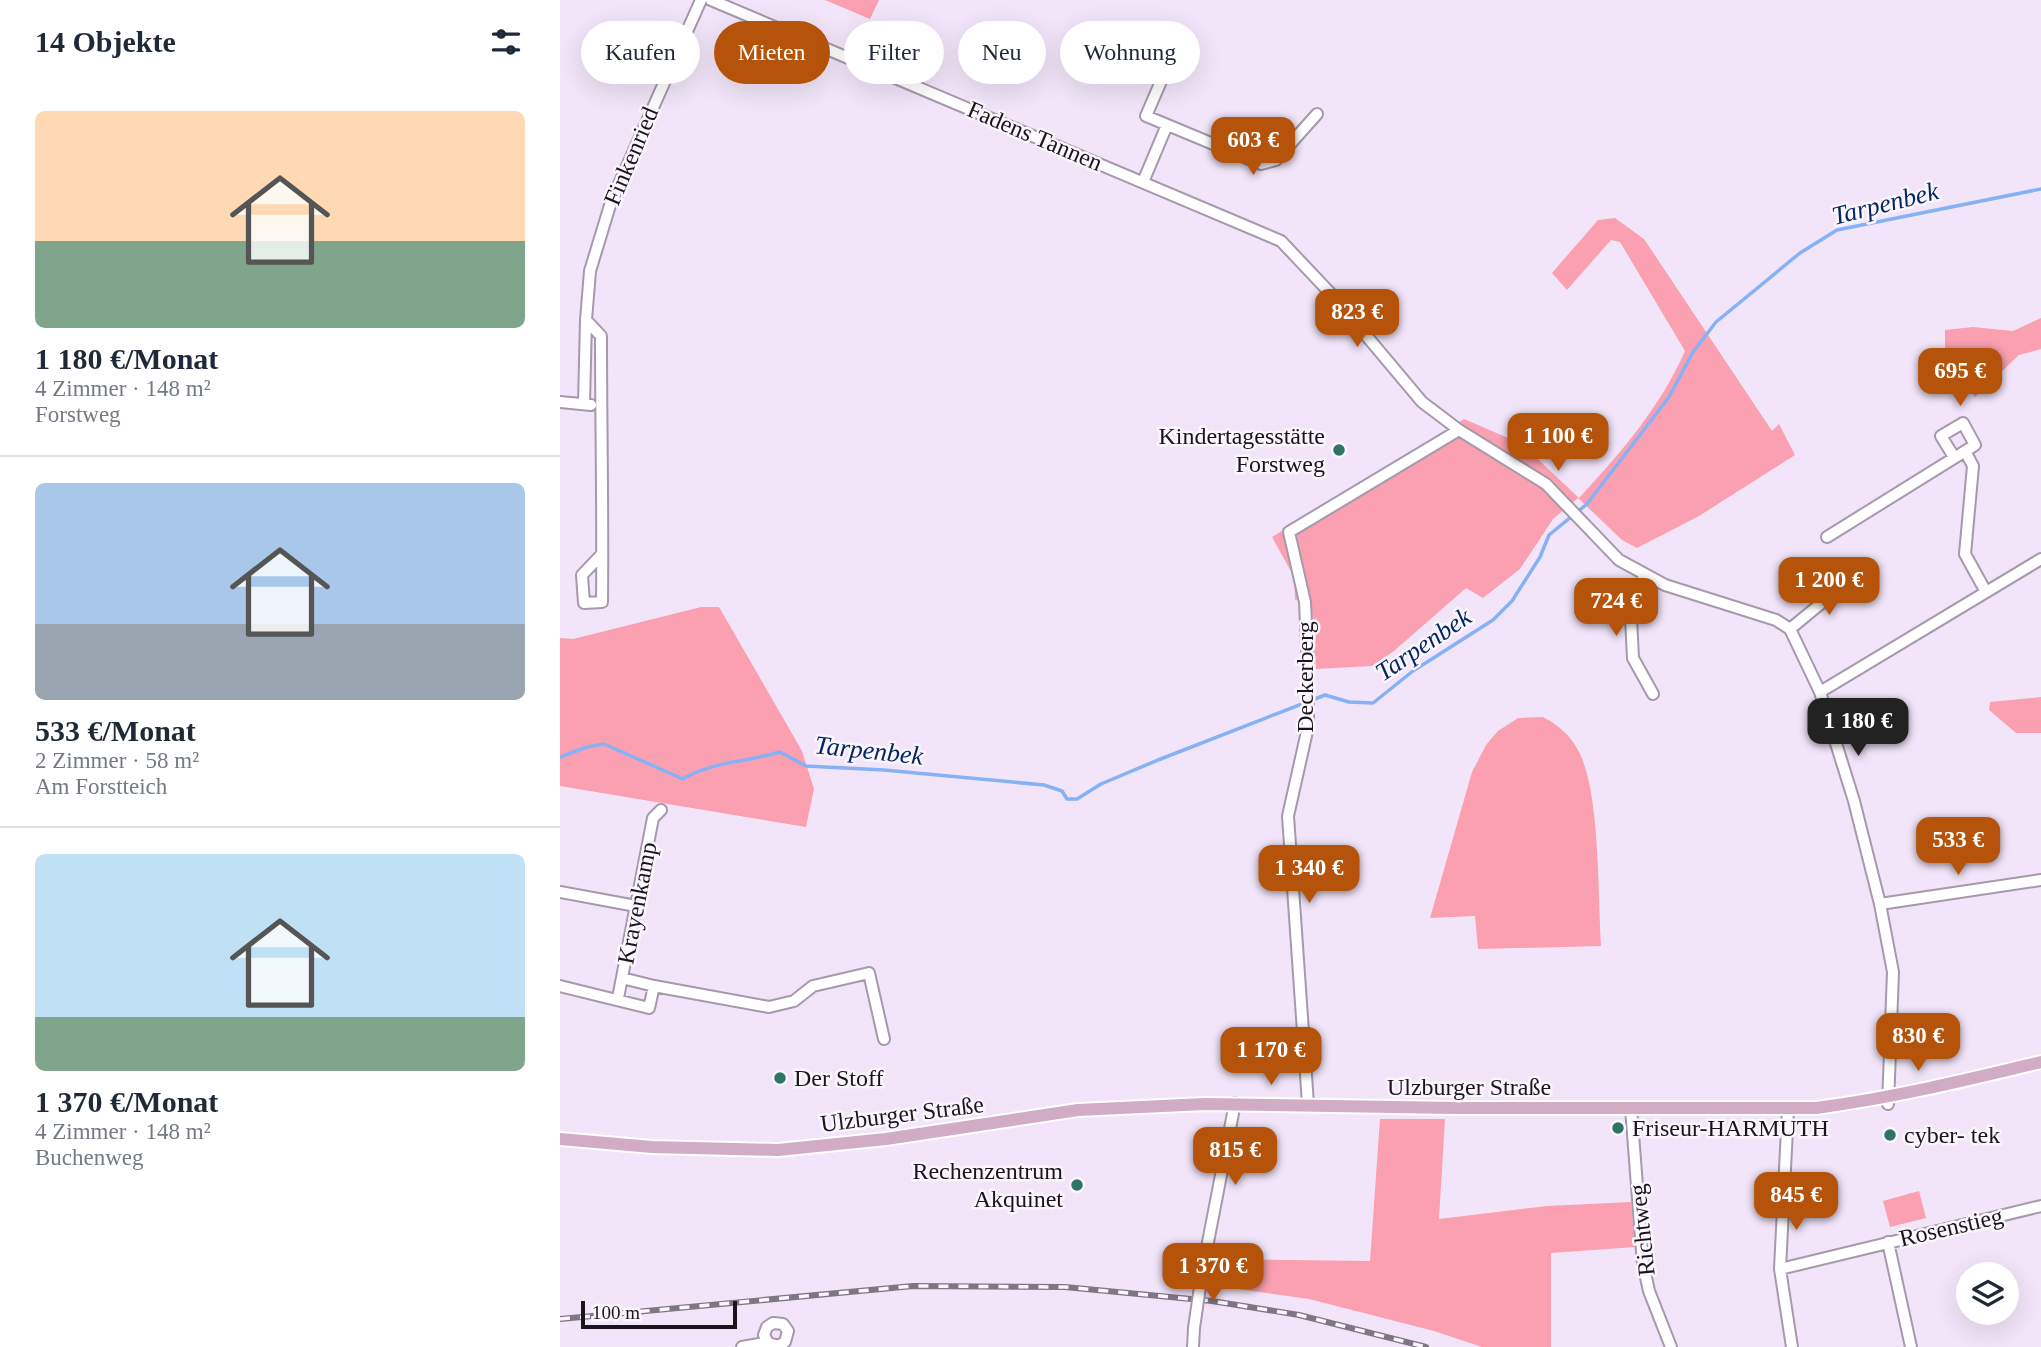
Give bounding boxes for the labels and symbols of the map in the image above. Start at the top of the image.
street label: Fadens Tannen [964,96,1106,176]
street label: Finkenried [599,103,663,209]
pin: 603 € [1204,118,1302,177]
water label: Tarpenbek [1829,176,1942,231]
pin: 823 € [1308,290,1406,349]
pin: 695 € [1911,348,2009,408]
pin: 1 100 € [1493,414,1623,473]
place label: Kindertagesstätte Forstweg [1158,423,1325,477]
marker: Kindertagesstätte Forstweg [1331,442,1347,458]
pin: 1 200 € [1764,558,1894,617]
pin: 724 € [1567,578,1665,638]
water label: Tarpenbek [1370,602,1477,687]
street label: Deckerberg [1292,621,1318,733]
pin: 1 180 € [1793,698,1923,758]
water label: Tarpenbek [813,730,925,771]
pin: 533 € [1909,818,2007,877]
street label: Krayenkamp [612,840,662,966]
pin: 1 340 € [1244,846,1374,905]
pin: 830 € [1869,1014,1967,1073]
pin: 1 170 € [1206,1028,1336,1087]
place label: Der Stoff [794,1065,884,1091]
marker: Der Stoff [772,1070,788,1086]
street label: Ulzburger Straße [1387,1074,1551,1100]
street label: Ulzburger Straße [819,1091,985,1137]
place label: Friseur-HARMUTH [1632,1115,1829,1141]
marker: Friseur-HARMUTH [1610,1120,1626,1136]
place label: cyber- tek [1904,1122,2000,1148]
marker: cyber- tek [1882,1127,1898,1143]
pin: 815 € [1186,1128,1284,1187]
place label: Rechenzentrum Akquinet [912,1158,1063,1212]
pin: 845 € [1747,1172,1845,1232]
marker: Rechenzentrum Akquinet [1069,1177,1085,1193]
street label: Richtweg [1624,1183,1660,1277]
street label: Rosenstieg [1897,1202,2005,1252]
pin: 1 370 € [1148,1244,1278,1303]
scale bar [581,1298,737,1330]

